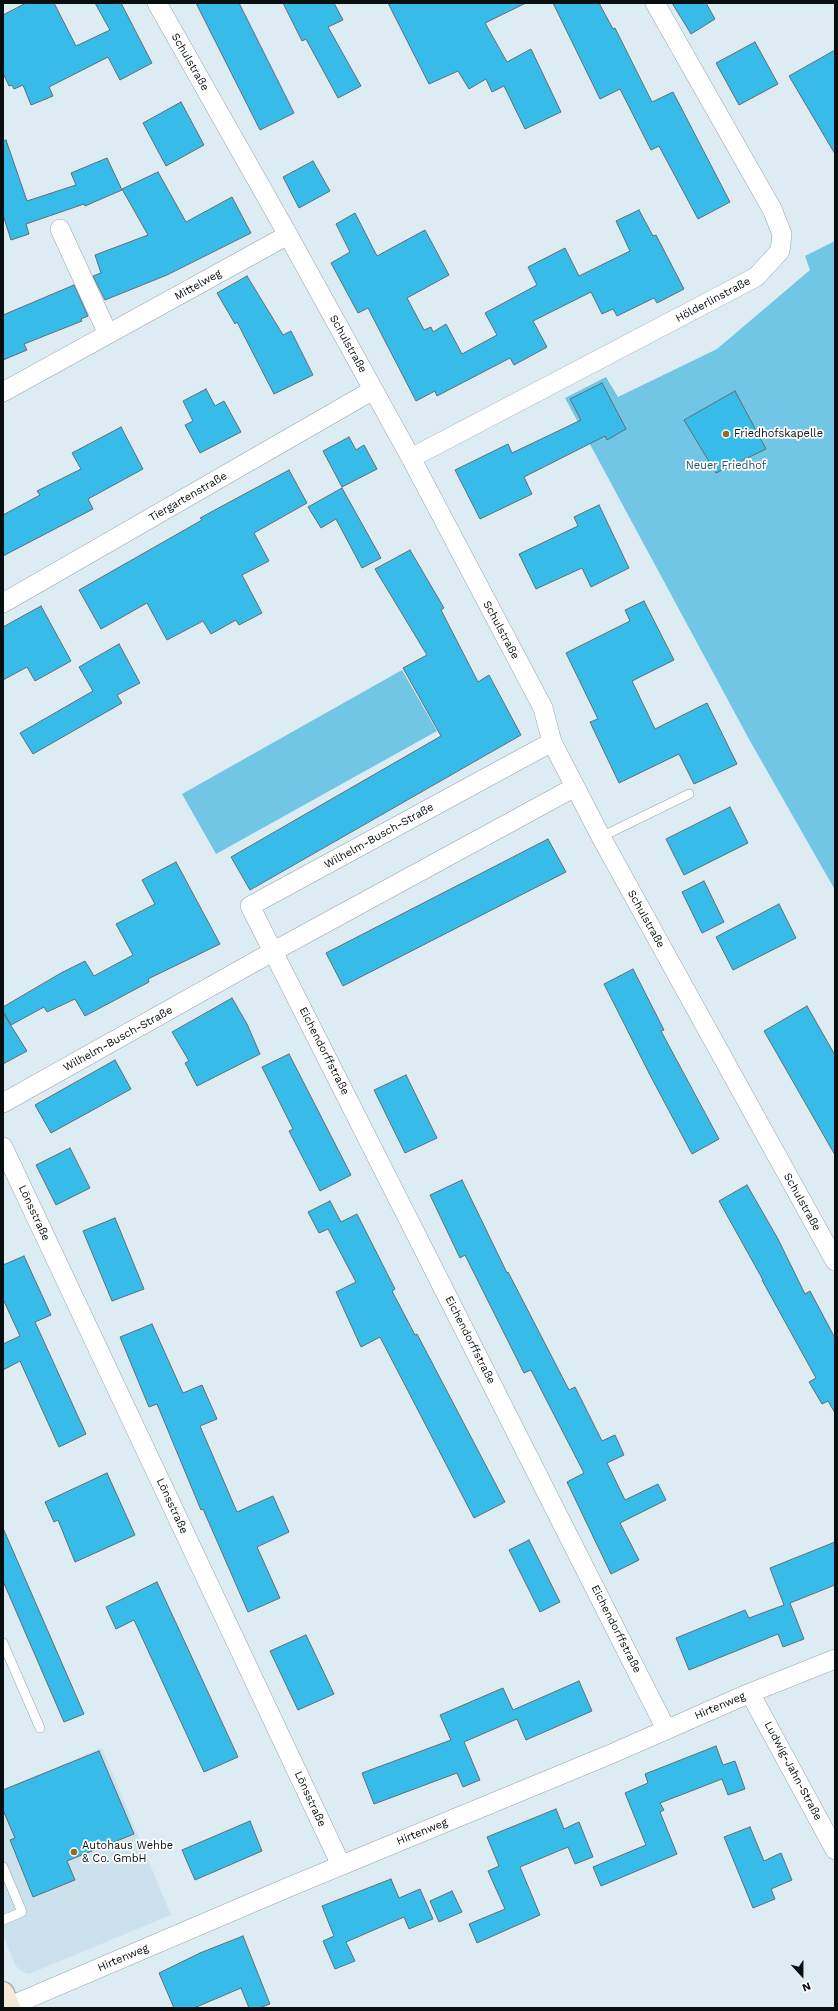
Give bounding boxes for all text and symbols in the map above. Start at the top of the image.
street label: Schulstraße [168,31,212,93]
street label: Mittelweg [172,267,224,303]
street label: Hölderlinstraße [673,275,753,325]
street label: Schulstraße [327,313,369,375]
place label: Friedhofskapelle [734,427,823,441]
marker: Friedhofskapelle [721,429,731,439]
park label: Neuer Friedhof [686,459,766,473]
street label: Tiergartenstraße [147,469,229,525]
street label: Schulstraße [480,599,522,661]
street label: Wilhelm-Busch-Straße [322,800,436,872]
street label: Schulstraße [625,888,667,950]
street label: Wilhelm-Busch-Straße [61,1003,175,1075]
street label: Eichendorffstraße [296,1005,352,1097]
street label: Schulstraße [781,1171,823,1233]
street label: Lönsstraße [15,1183,53,1243]
street label: Eichendorffstraße [442,1294,498,1386]
street label: Lönsstraße [153,1476,191,1536]
street label: Eichendorffstraße [588,1583,644,1675]
street label: Hirtenweg [693,1689,747,1723]
street label: Ludwig-Jahn-Straße [761,1719,825,1823]
street label: Lönsstraße [291,1769,329,1829]
street label: Hirtenweg [394,1816,450,1848]
place label: Autohaus Wehbe & Co. GmbH [82,1839,173,1865]
marker: Autohaus Wehbe & Co. GmbH [69,1847,79,1857]
street label: Hirtenweg [96,1941,150,1975]
north arrow [782,1955,822,1995]
text: N [800,1979,813,1994]

